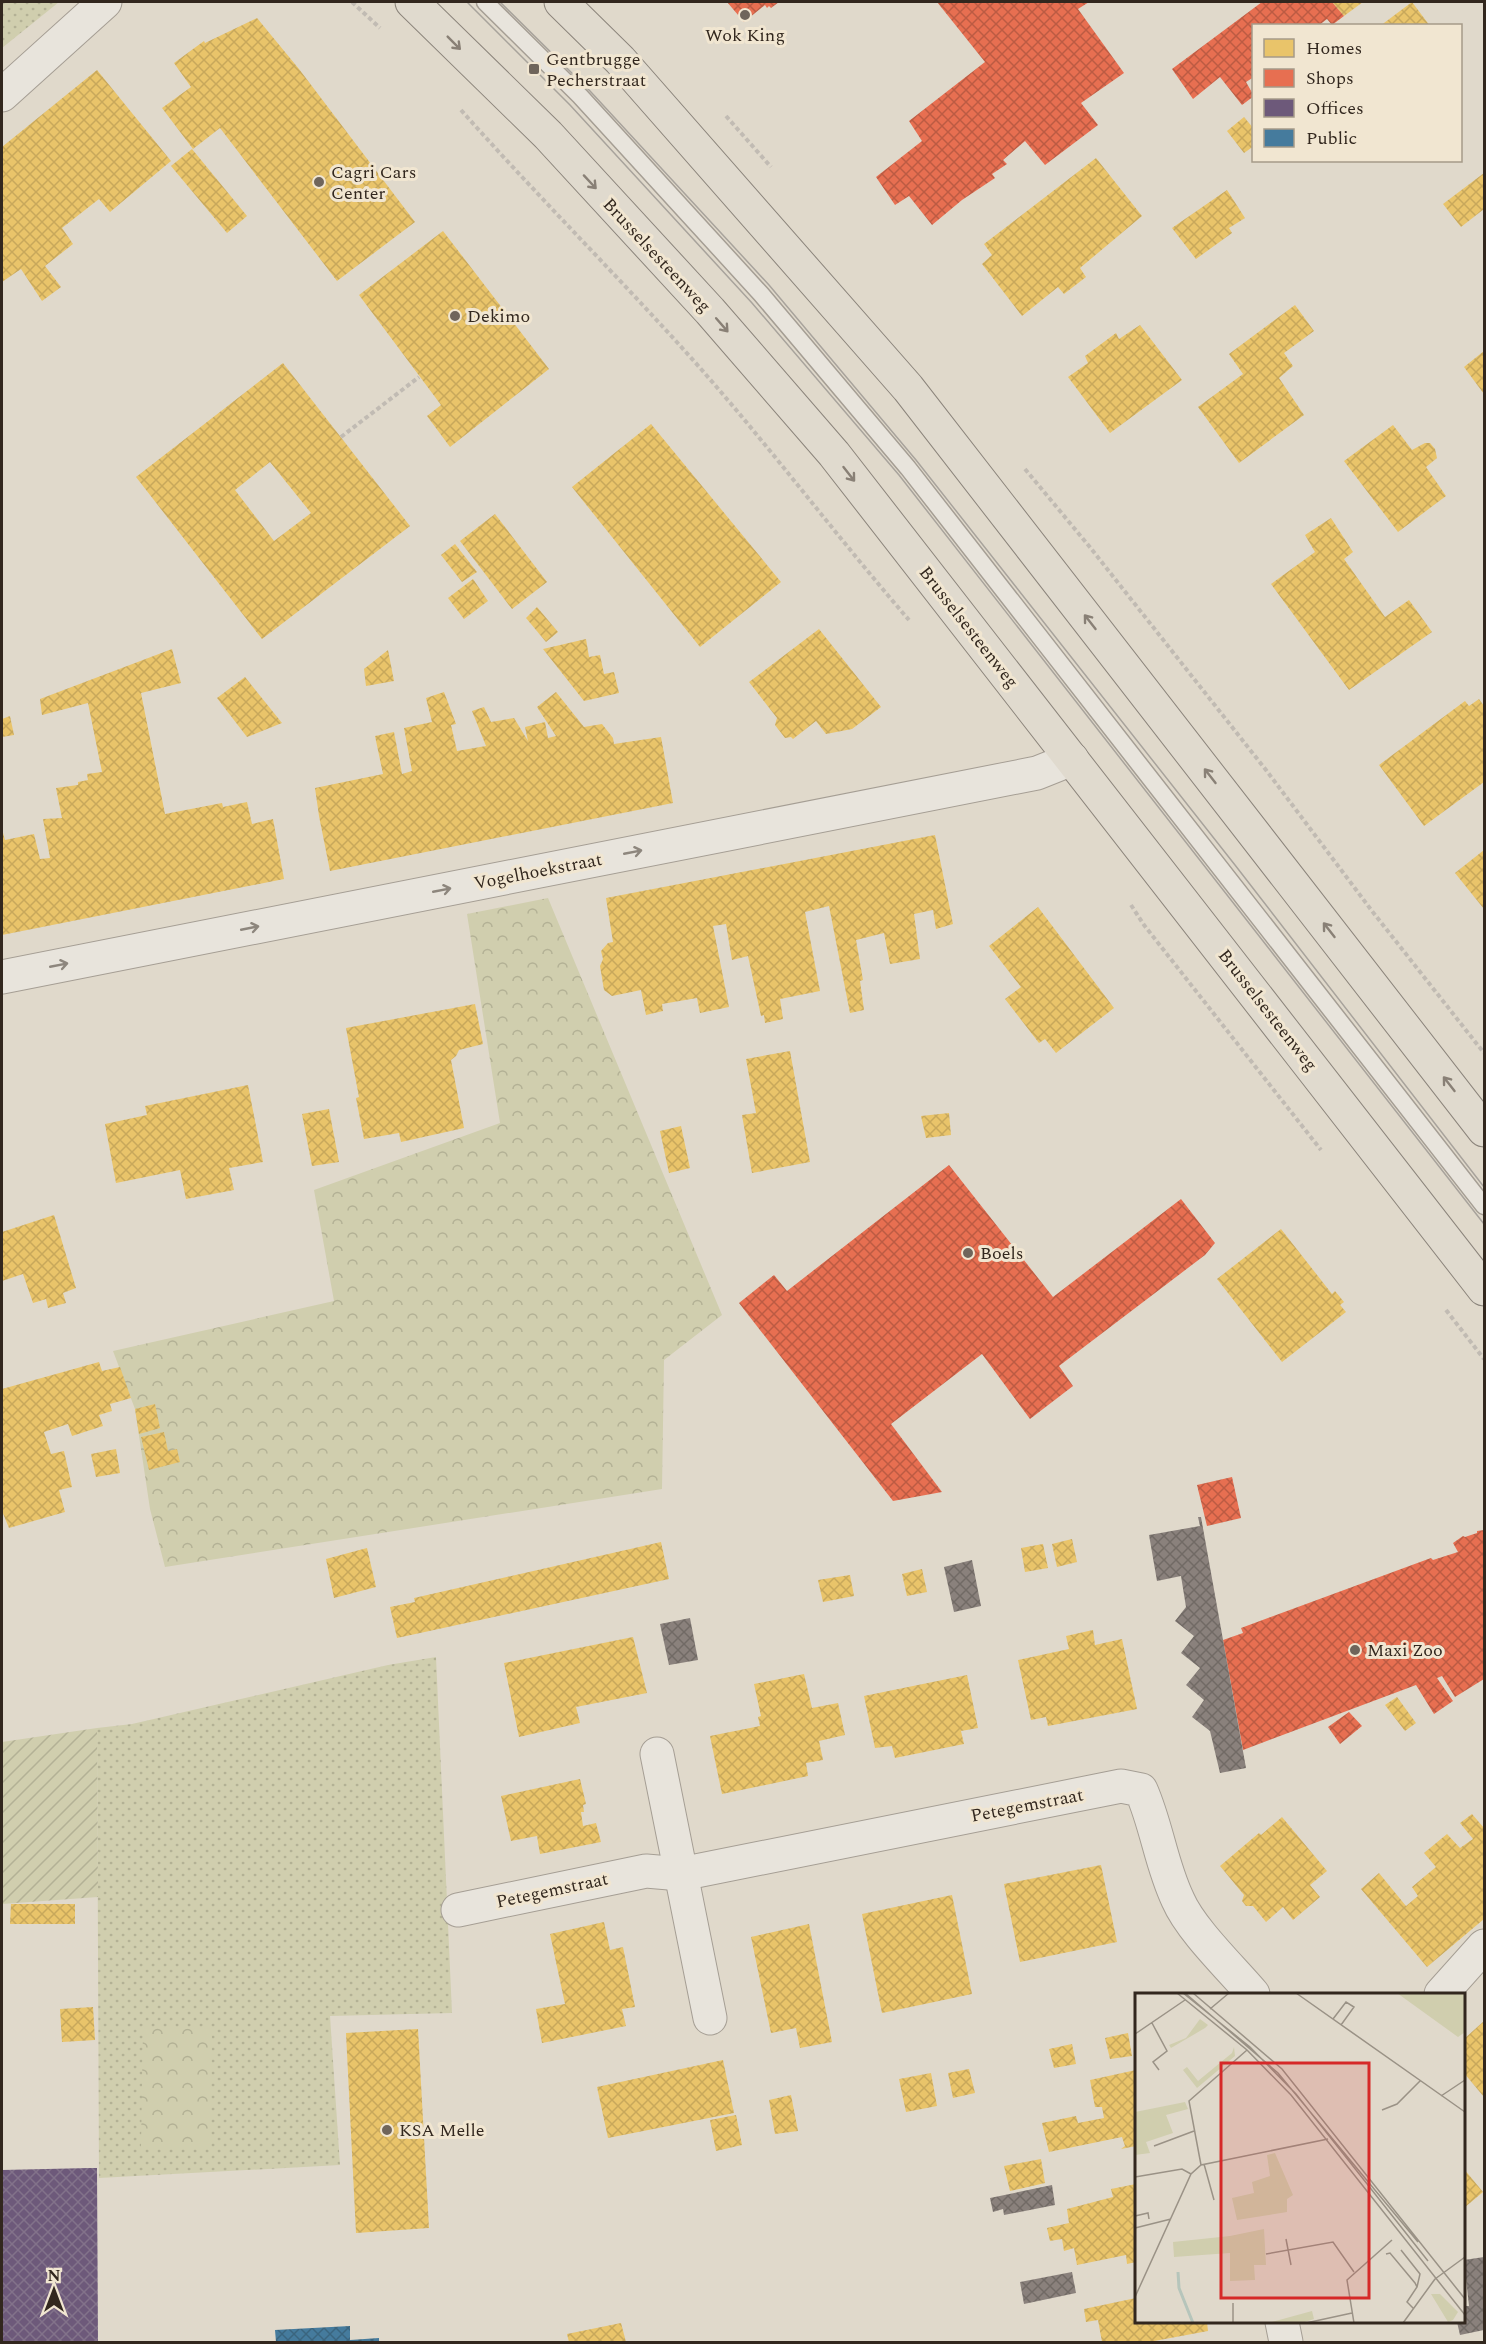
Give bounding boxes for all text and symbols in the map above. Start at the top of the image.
marker: Wok King [738,8,752,22]
place label: Wok King [705,22,785,49]
legend [1252,24,1462,162]
one-way arrow [446,35,461,50]
text: Homes [1306,35,1362,62]
place label: Gentbrugge Pecherstraat [546,46,646,94]
marker: Gentbrugge Pecherstraat [527,62,541,76]
text: Shops [1306,65,1354,92]
text: Offices [1306,95,1364,122]
text: Public [1306,125,1357,152]
place label: Cagri Cars Center [331,159,417,207]
one-way arrow [583,174,597,189]
marker: Cagri Cars Center [312,175,326,189]
street label: Brusselsesteenweg [596,192,717,319]
place label: Dekimo [467,303,530,330]
marker: Dekimo [448,309,462,323]
one-way arrow [715,318,729,333]
one-way arrow [842,465,855,481]
street label: Brusselsesteenweg [912,560,1025,694]
one-way arrow [1083,615,1096,631]
one-way arrow [1203,768,1216,784]
street label: Vogelhoekstraat [472,846,604,897]
one-way arrow [623,846,642,857]
one-way arrow [431,884,451,895]
one-way arrow [240,922,259,933]
one-way arrow [1323,922,1336,938]
street label: Brusselsesteenweg [1211,943,1324,1077]
one-way arrow [49,959,68,970]
one-way arrow [1442,1076,1455,1092]
place label: Boels [980,1240,1024,1267]
marker: Boels [961,1246,975,1260]
place label: Maxi Zoo [1367,1637,1443,1664]
marker: Maxi Zoo [1348,1643,1362,1657]
street label: Petegemstraat [968,1781,1086,1830]
street label: Petegemstraat [493,1865,611,1916]
inset map [1135,1993,1465,2323]
place label: KSA Melle [399,2117,484,2144]
marker: KSA Melle [380,2123,394,2137]
north arrow [24,2260,84,2320]
text: N [47,2264,61,2288]

